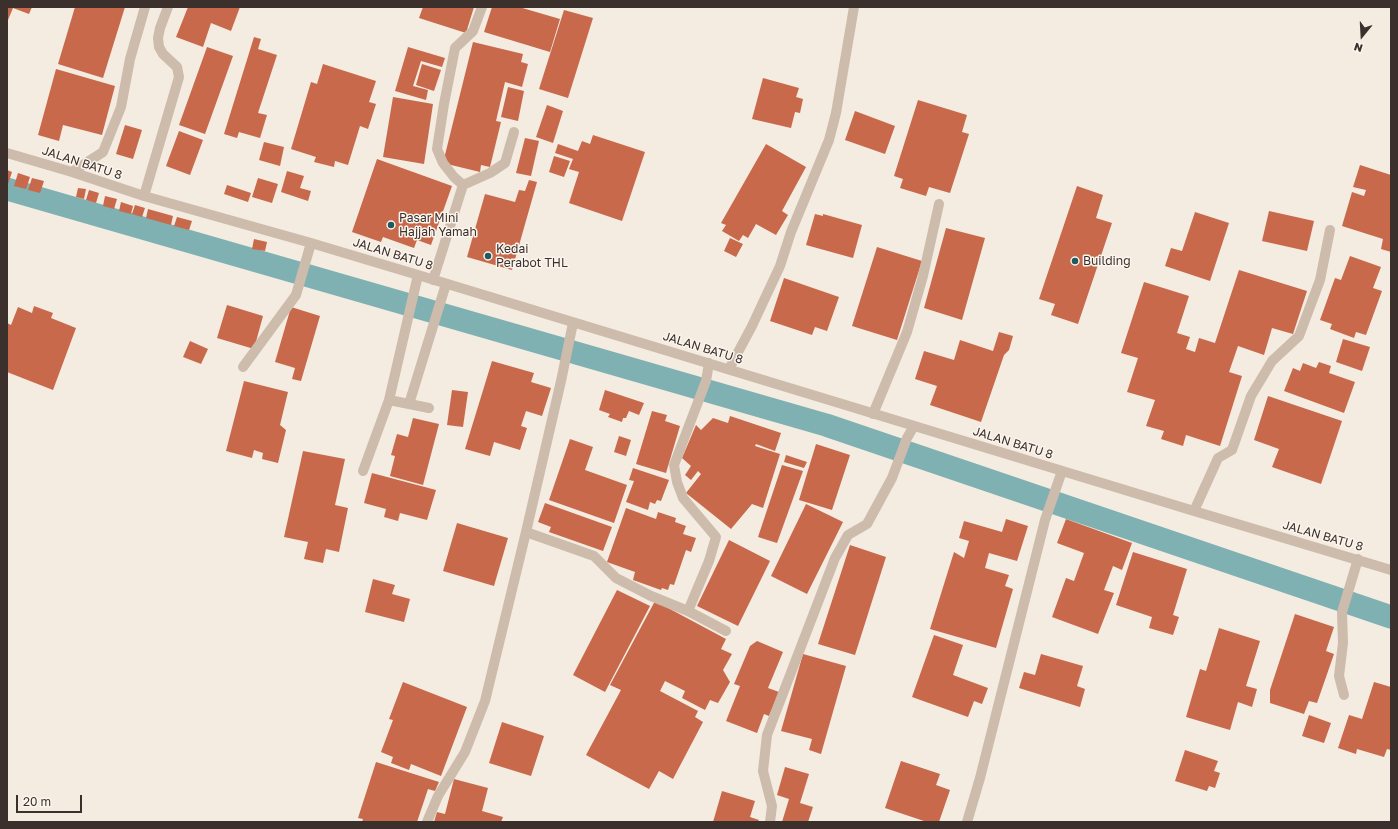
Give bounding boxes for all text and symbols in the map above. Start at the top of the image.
north arrow [1342,16,1382,56]
text: N [1352,40,1364,55]
street label: JALAN BATU 8 [40,143,124,183]
place label: Pasar Mini Hajjah Yamah [399,211,477,239]
marker: Pasar Mini Hajjah Yamah [386,220,396,230]
street label: JALAN BATU 8 [351,235,435,273]
place label: Kedai Perabot THL [496,242,568,270]
marker: Kedai Perabot THL [483,251,493,261]
place label: Building [1083,254,1131,268]
marker: Building [1070,256,1080,266]
street label: JALAN BATU 8 [661,329,745,367]
street label: JALAN BATU 8 [971,424,1055,462]
street label: JALAN BATU 8 [1281,518,1365,554]
scale bar [18,787,84,813]
text: 20 m [23,794,51,809]

